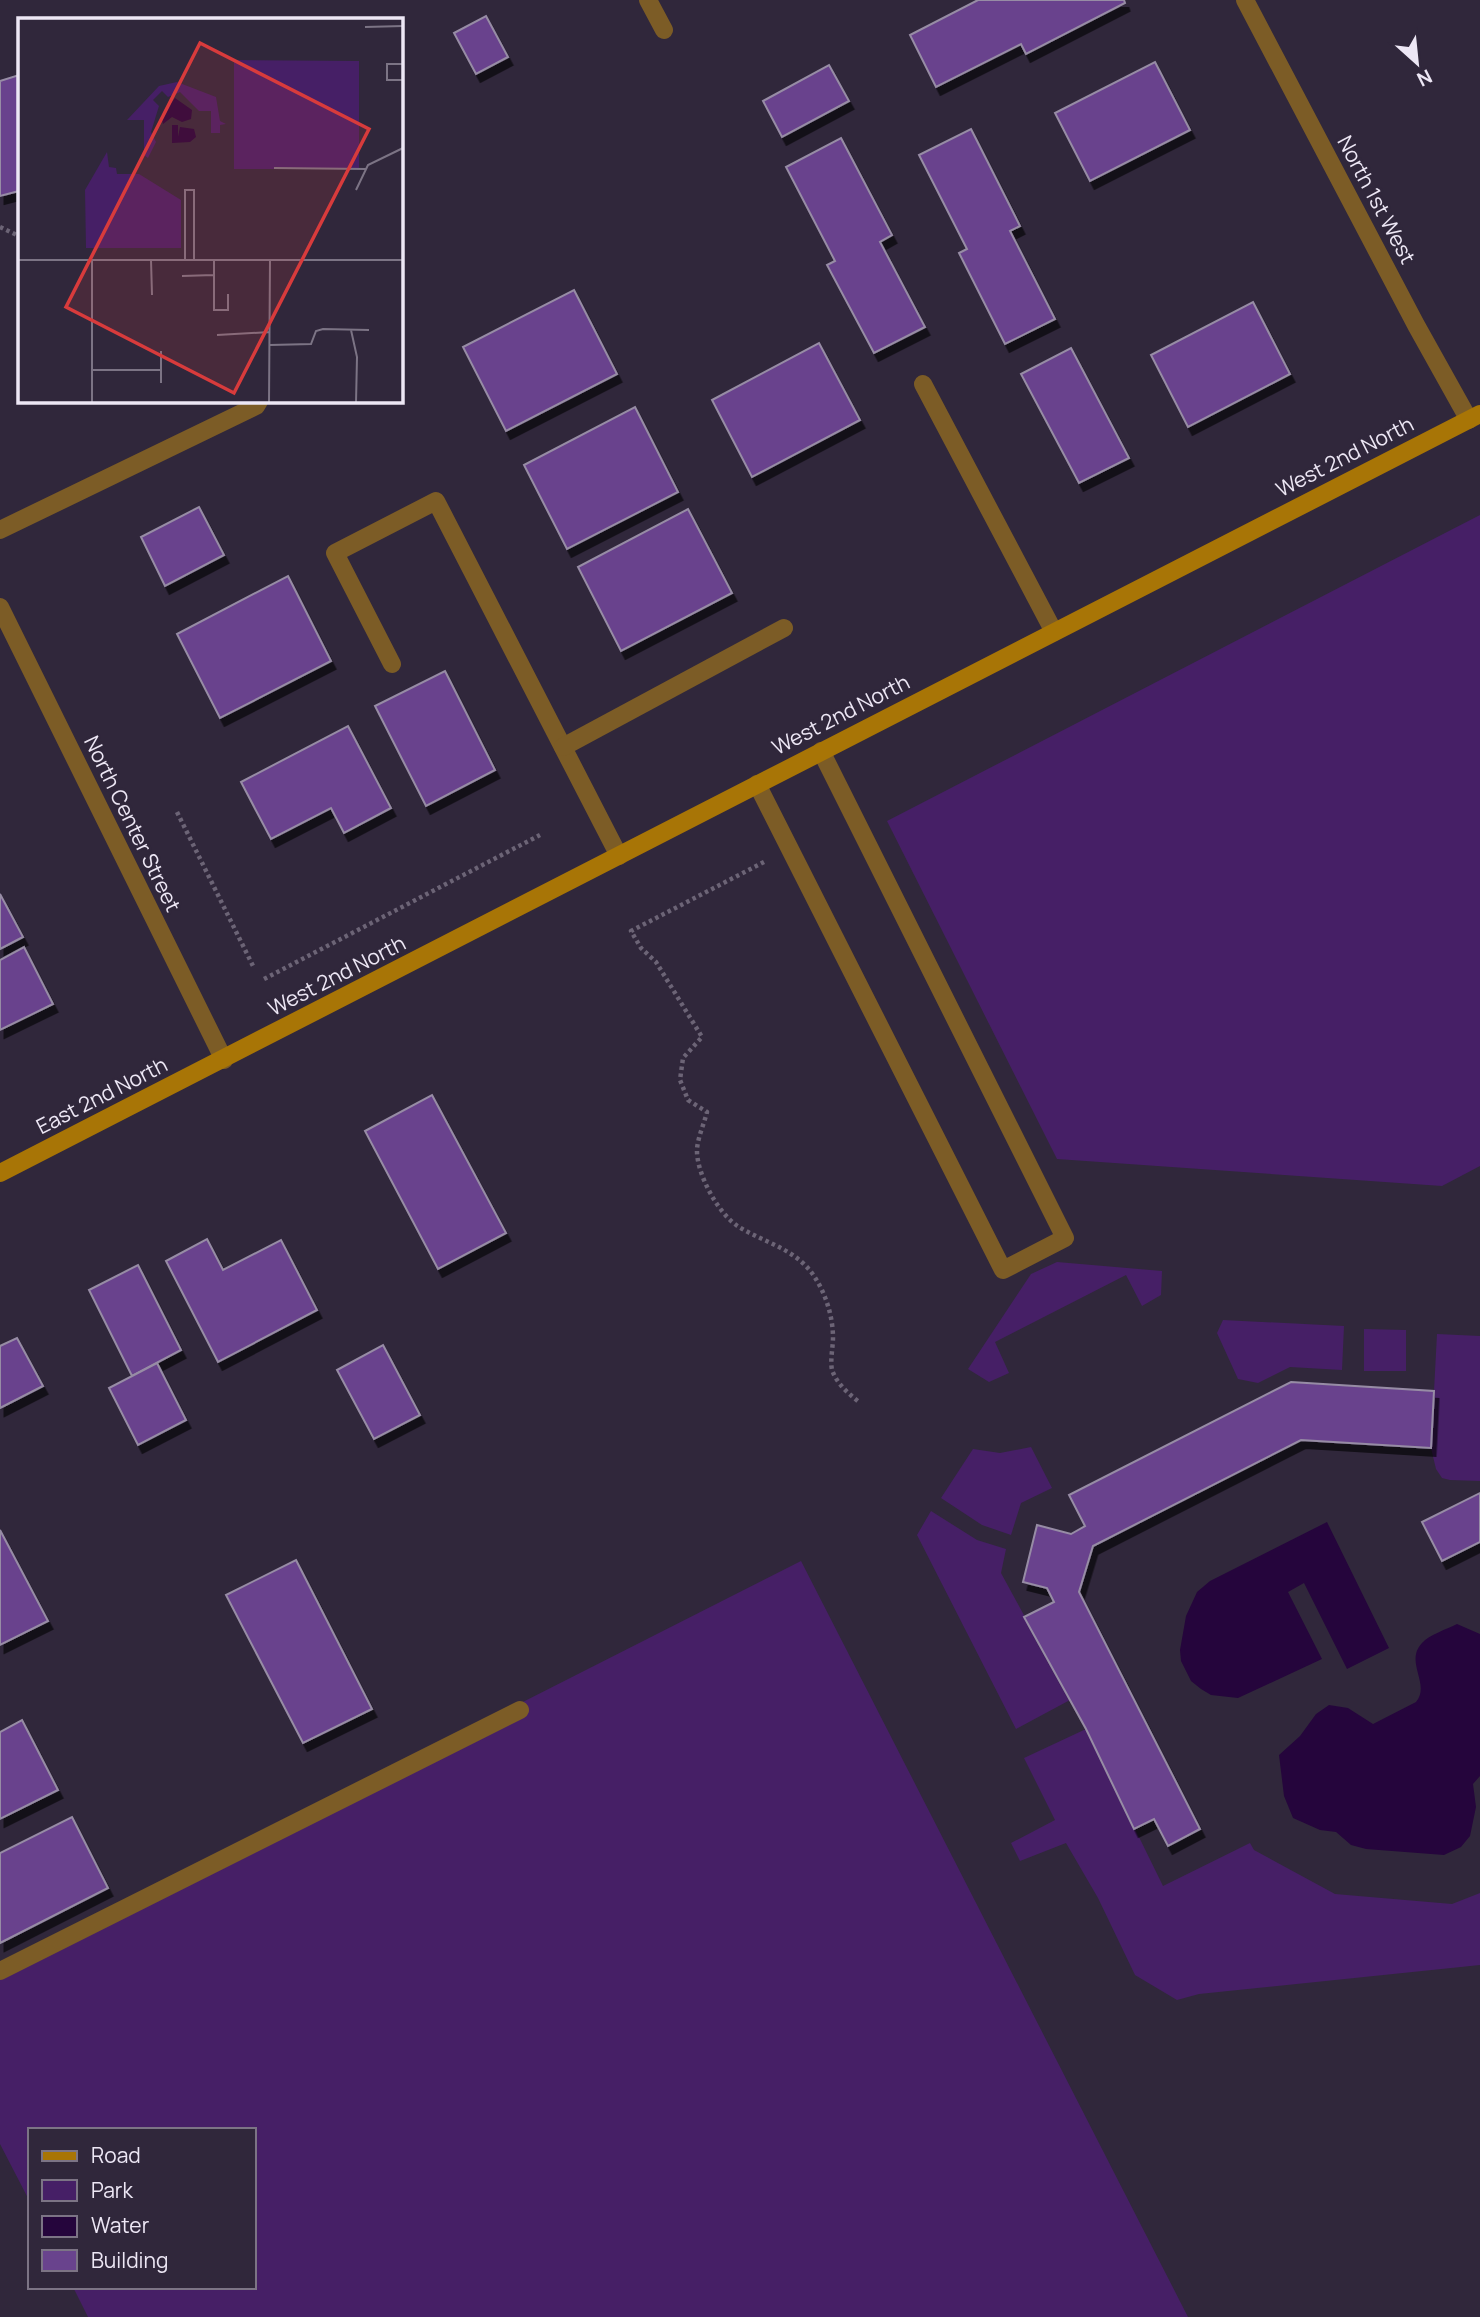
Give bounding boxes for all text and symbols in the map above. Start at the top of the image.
inset map [18,18,402,402]
north arrow [1382,28,1452,98]
text: N [1413,63,1437,93]
street label: North 1st West [1331,131,1422,269]
street label: West 2nd North [1271,409,1418,503]
street label: West 2nd North [767,667,914,761]
street label: North Center Street [78,731,188,916]
street label: West 2nd North [263,928,410,1022]
street label: East 2nd North [31,1050,172,1140]
legend [28,2128,256,2289]
text: Road [91,2141,141,2169]
text: Park [91,2176,133,2204]
text: Water [91,2211,150,2239]
text: Building [91,2246,168,2274]

